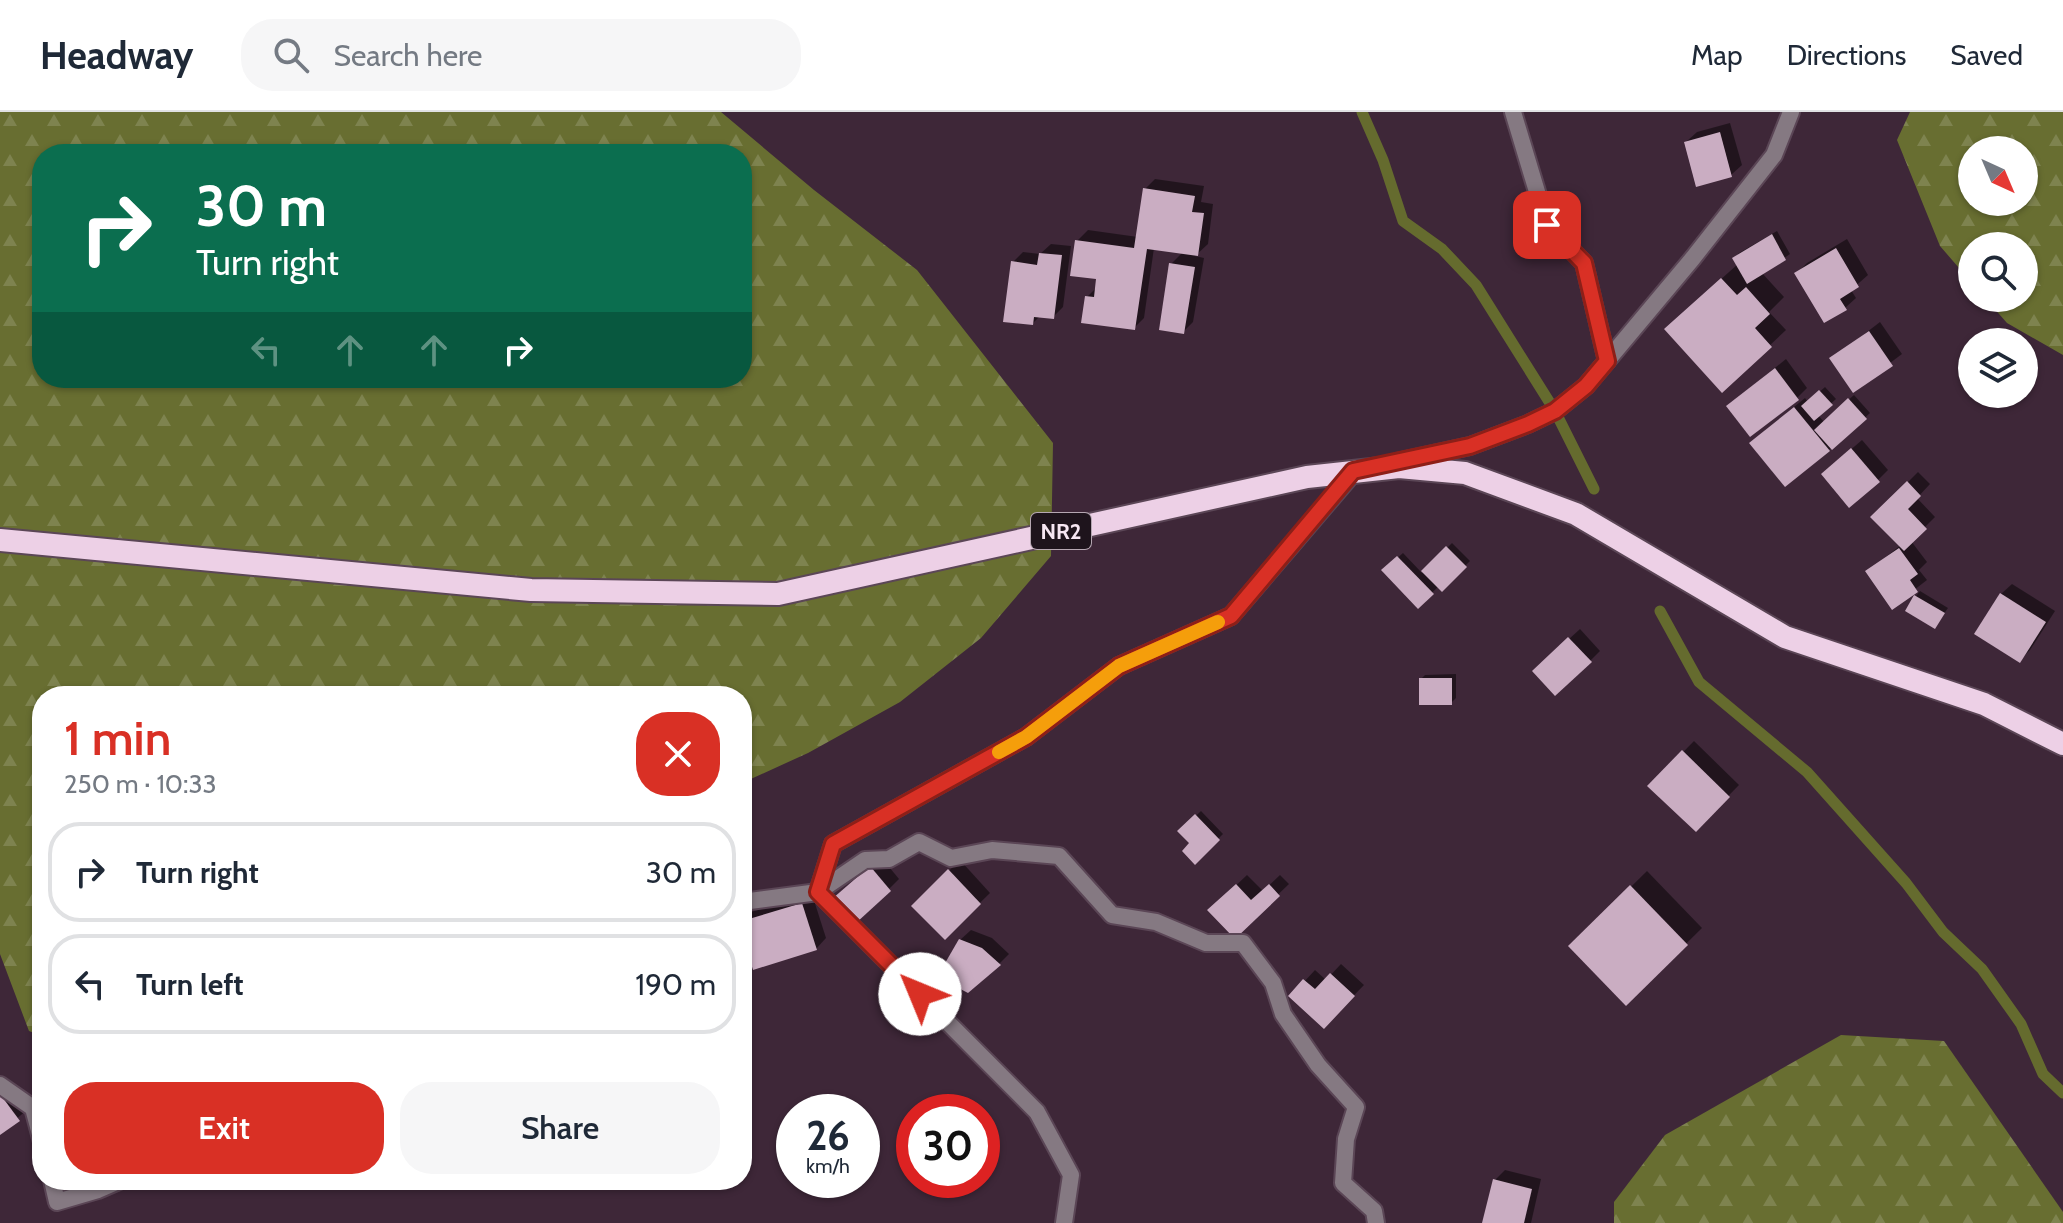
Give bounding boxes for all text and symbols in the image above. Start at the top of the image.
search box [241,19,801,91]
text: Headway [40,32,193,79]
icon: search [269,33,313,77]
text: Search here [333,37,482,74]
text: Map [1691,38,1743,72]
text: Directions [1787,38,1906,72]
text: Saved [1950,38,2023,72]
north arrow [1958,136,2038,216]
map controls [1958,136,2038,408]
text: 30 m [196,172,327,240]
icon: right [64,176,168,280]
pin [1513,191,1581,259]
icon: arrive [1525,203,1569,247]
button: search [1958,232,2038,312]
text: Turn right [196,240,339,284]
icon: left [244,328,288,372]
icon: ahead [328,328,372,372]
icon: ahead [412,328,456,372]
icon: right [496,328,540,372]
button: layers [1958,328,2038,408]
road number: NR2 [1031,513,1091,549]
text: 1 min [64,709,171,767]
button: close [636,712,720,796]
text: 250 m · 10:33 [64,768,217,800]
icon: right [68,850,112,894]
text: Turn right [136,854,259,891]
text: 30 m [646,854,716,891]
position arrow [878,952,962,1036]
icon: left [68,962,112,1006]
text: Turn left [136,966,244,1003]
text: 190 m [635,966,716,1003]
button: Exit [64,1082,384,1174]
button: Share [400,1082,720,1174]
speed limit sign: 30 [896,1094,1000,1198]
text: 26 [806,1111,850,1160]
text: km/h [806,1154,850,1178]

